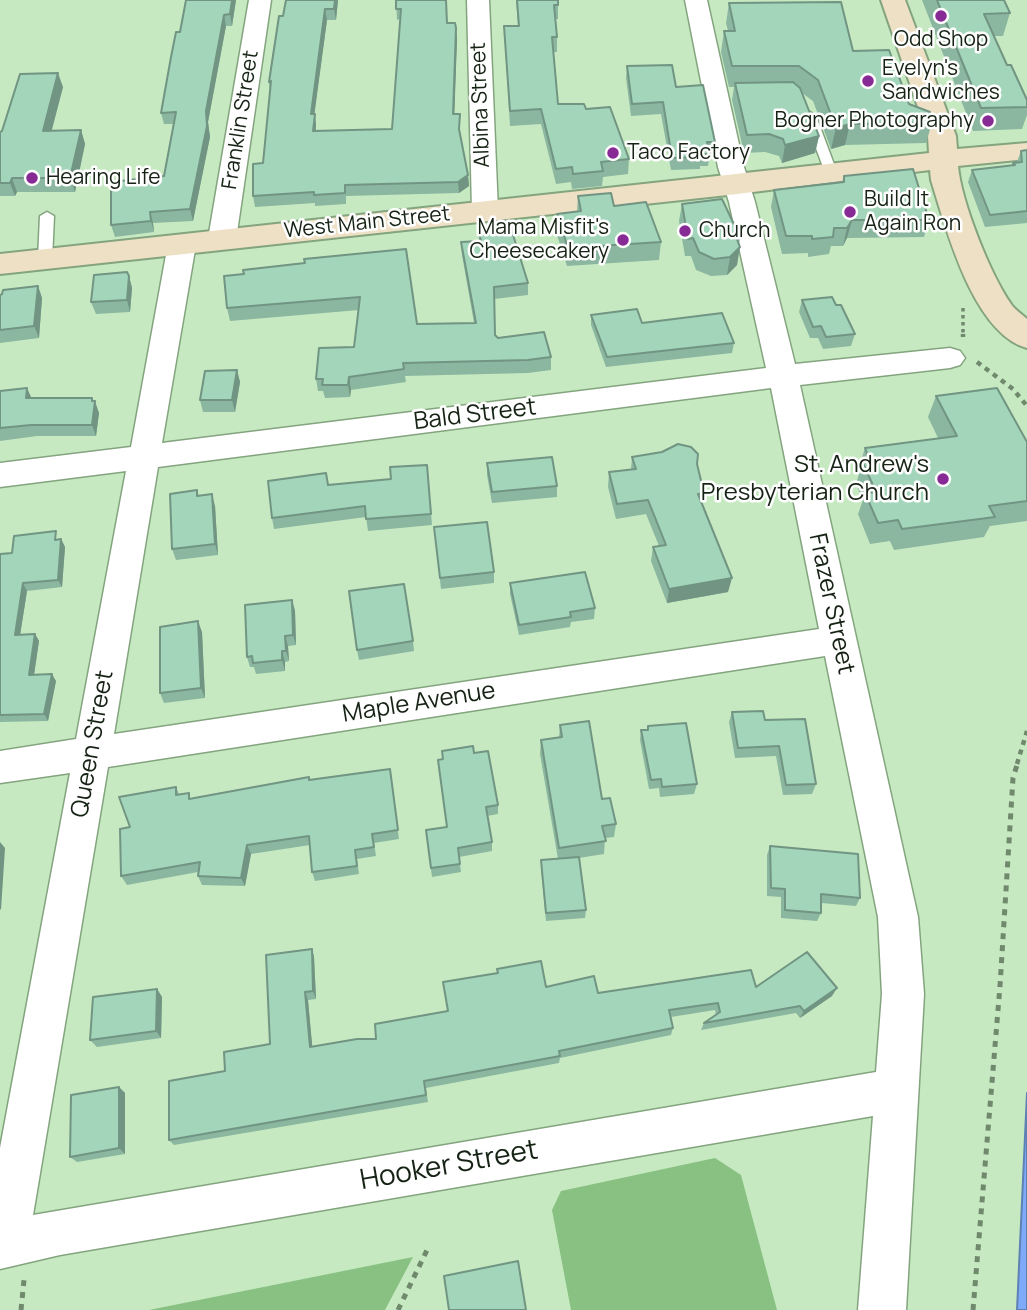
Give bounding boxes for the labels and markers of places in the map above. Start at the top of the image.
marker: Odd Shop [933,8,949,24]
place label: Odd Shop [894,27,988,53]
place label: Evelyn's Sandwiches [882,56,1000,106]
marker: Evelyn's Sandwiches [860,73,876,89]
place label: Bogner Photography [775,108,974,134]
marker: Bogner Photography [980,113,996,129]
place label: Taco Factory [627,140,750,166]
marker: Taco Factory [605,145,621,161]
place label: Hearing Life [46,165,161,191]
marker: Hearing Life [24,170,40,186]
place label: Build It Again Ron [864,187,961,237]
marker: Build It Again Ron [842,204,858,220]
place label: Mama Misfit's Cheesecakery [469,215,609,265]
place label: Church [699,218,770,244]
marker: Church [677,223,693,239]
marker: Mama Misfit's Cheesecakery [615,232,631,248]
place label: St. Andrew's Presbyterian Church [701,451,929,507]
marker: St. Andrew's Presbyterian Church [935,471,951,487]

